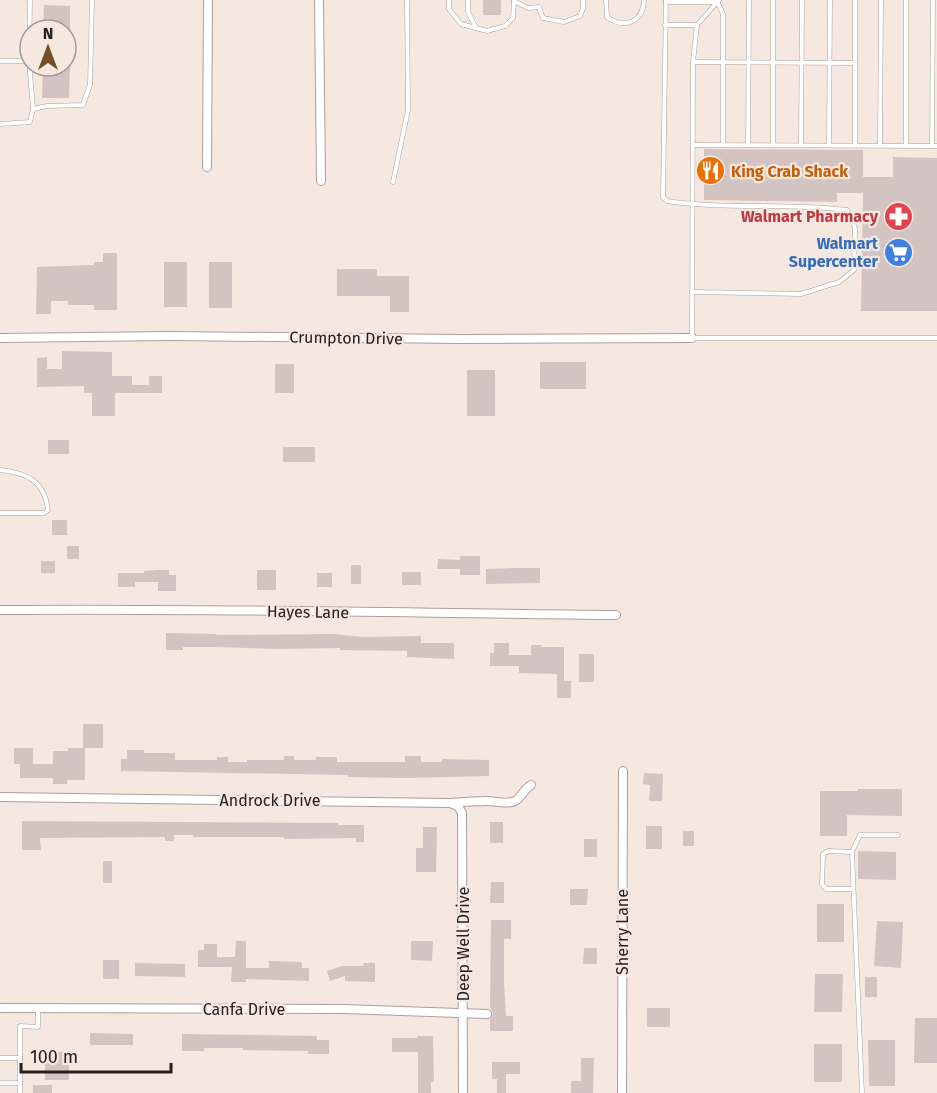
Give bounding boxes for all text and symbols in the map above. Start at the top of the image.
north arrow [18,18,78,78]
text: N [43,24,53,43]
restaurant icon: King Crab Shack [694,155,726,187]
place label: King Crab Shack [731,162,848,181]
pharmacy icon: Walmart Pharmacy [883,200,915,232]
place label: Walmart Pharmacy [741,207,879,226]
place label: Walmart Supercenter [789,234,879,271]
supermarket icon: Walmart Supercenter [883,236,915,268]
street label: Crumpton Drive [289,328,403,348]
street label: Hayes Lane [267,602,349,622]
street label: Androck Drive [220,791,320,810]
street label: Deep Well Drive [454,887,473,1001]
street label: Sherry Lane [613,889,632,975]
street label: Canfa Drive [203,1000,285,1019]
scale bar [21,1036,171,1074]
text: 100 m [30,1046,78,1068]

